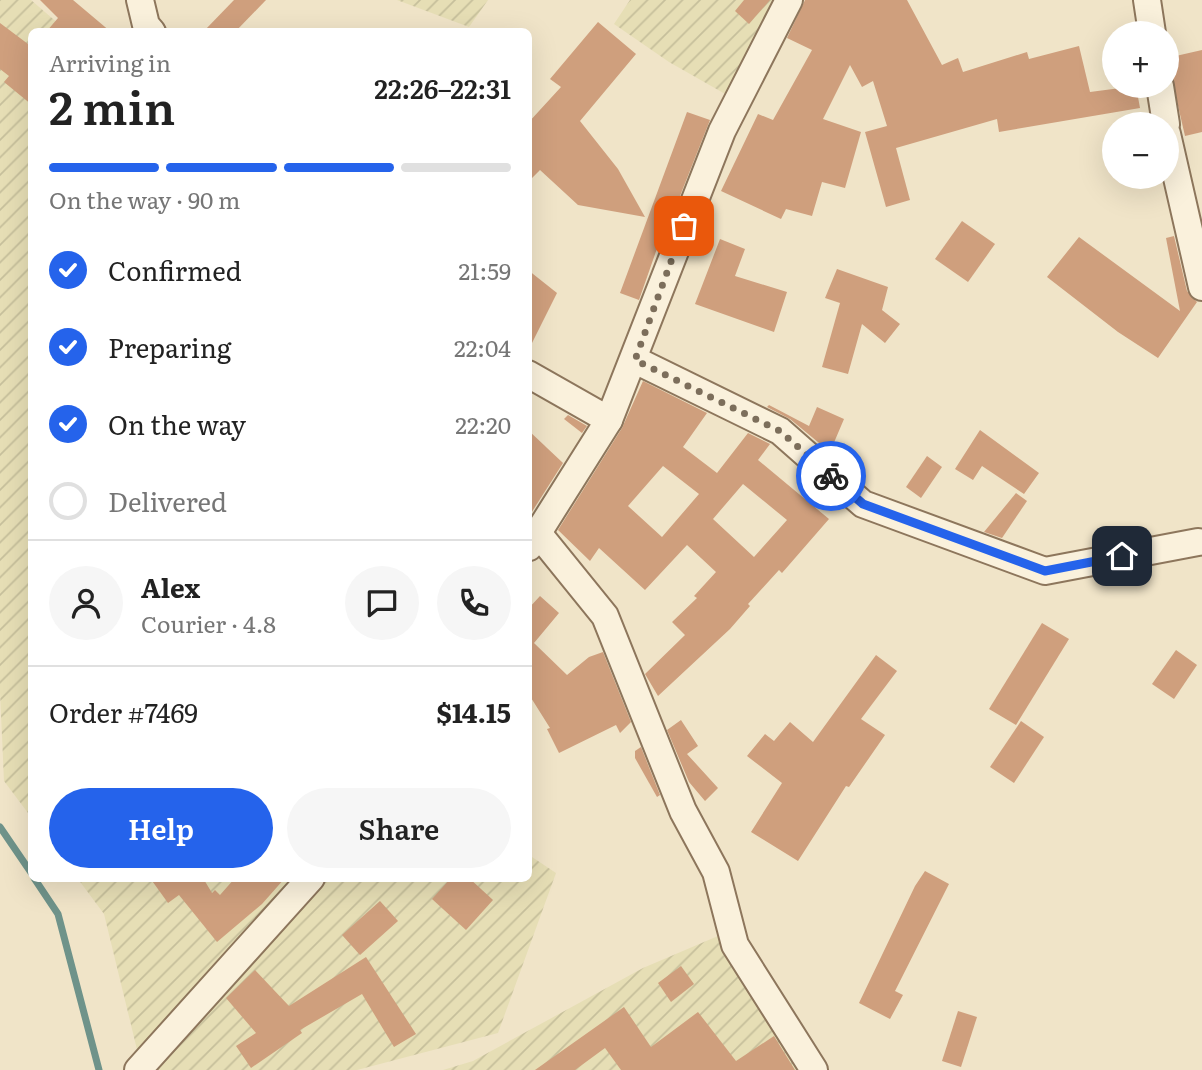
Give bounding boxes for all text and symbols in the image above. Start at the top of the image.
map controls [1102,21,1179,189]
button: + [1102,21,1179,98]
text: Arriving in [49,45,171,79]
text: 22:26–22:31 [374,68,511,107]
text: 2 min [49,71,175,139]
button: − [1102,112,1179,189]
text: On the way · 90 m [49,182,240,216]
pin [654,196,714,256]
icon: bag [665,207,703,245]
text: Confirmed [108,250,242,289]
icon: check [49,251,87,289]
text: 21:59 [459,253,511,287]
text: Preparing [108,327,231,366]
icon: check [49,328,87,366]
text: 22:04 [454,330,511,364]
text: On the way [108,404,246,443]
icon: check [49,405,87,443]
text: 22:20 [455,407,511,441]
courier [796,441,866,511]
icon: bike [812,457,850,495]
text: Delivered [108,481,227,520]
pin [1092,526,1152,586]
icon: home [1103,537,1141,575]
button: person [49,566,123,640]
button: chat [345,566,419,640]
button: phone [437,566,511,640]
text: Alex [141,567,200,606]
text: Courier · 4.8 [141,606,276,640]
text: Order #7469 [49,692,198,731]
text: $14.15 [437,692,511,731]
button: Help [49,788,273,868]
button: Share [287,788,511,868]

